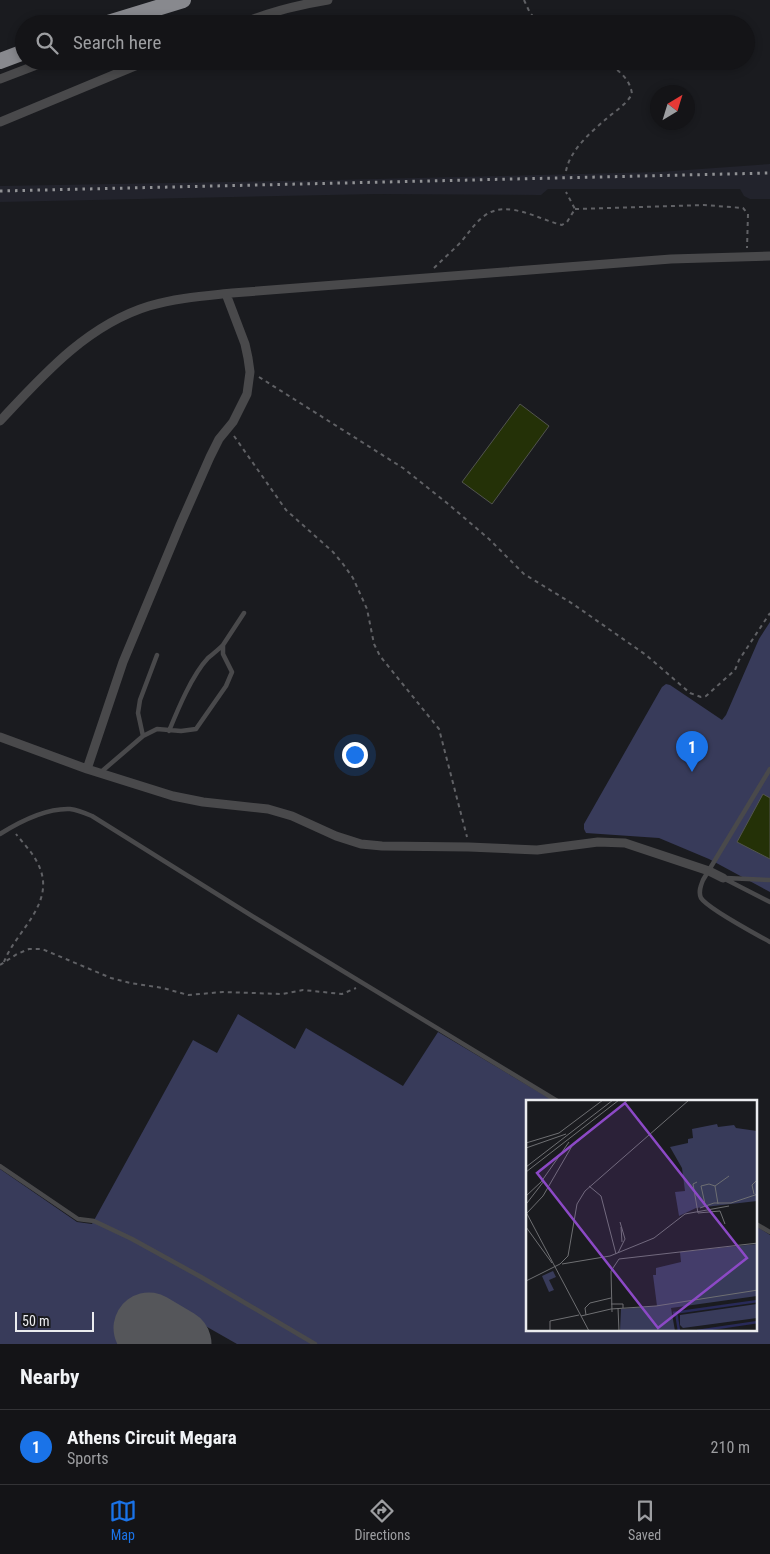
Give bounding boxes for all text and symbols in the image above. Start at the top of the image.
search box [15,15,755,70]
icon: search [33,29,61,57]
text: Search here [73,31,161,54]
north arrow [650,85,695,130]
pin: 1 [676,731,708,772]
your location [342,742,368,768]
inset map [526,1100,758,1332]
scale bar [15,1309,94,1332]
text: 50 m [22,1313,50,1329]
text: Nearby [20,1365,79,1389]
text: Athens Circuit Megara [67,1426,237,1449]
text: 1 [32,1438,40,1457]
text: 210 m [711,1438,750,1457]
text: Sports [67,1449,109,1468]
tab: Map [109,1497,137,1543]
tab: Directions [354,1497,410,1543]
tab: Saved [628,1497,661,1543]

